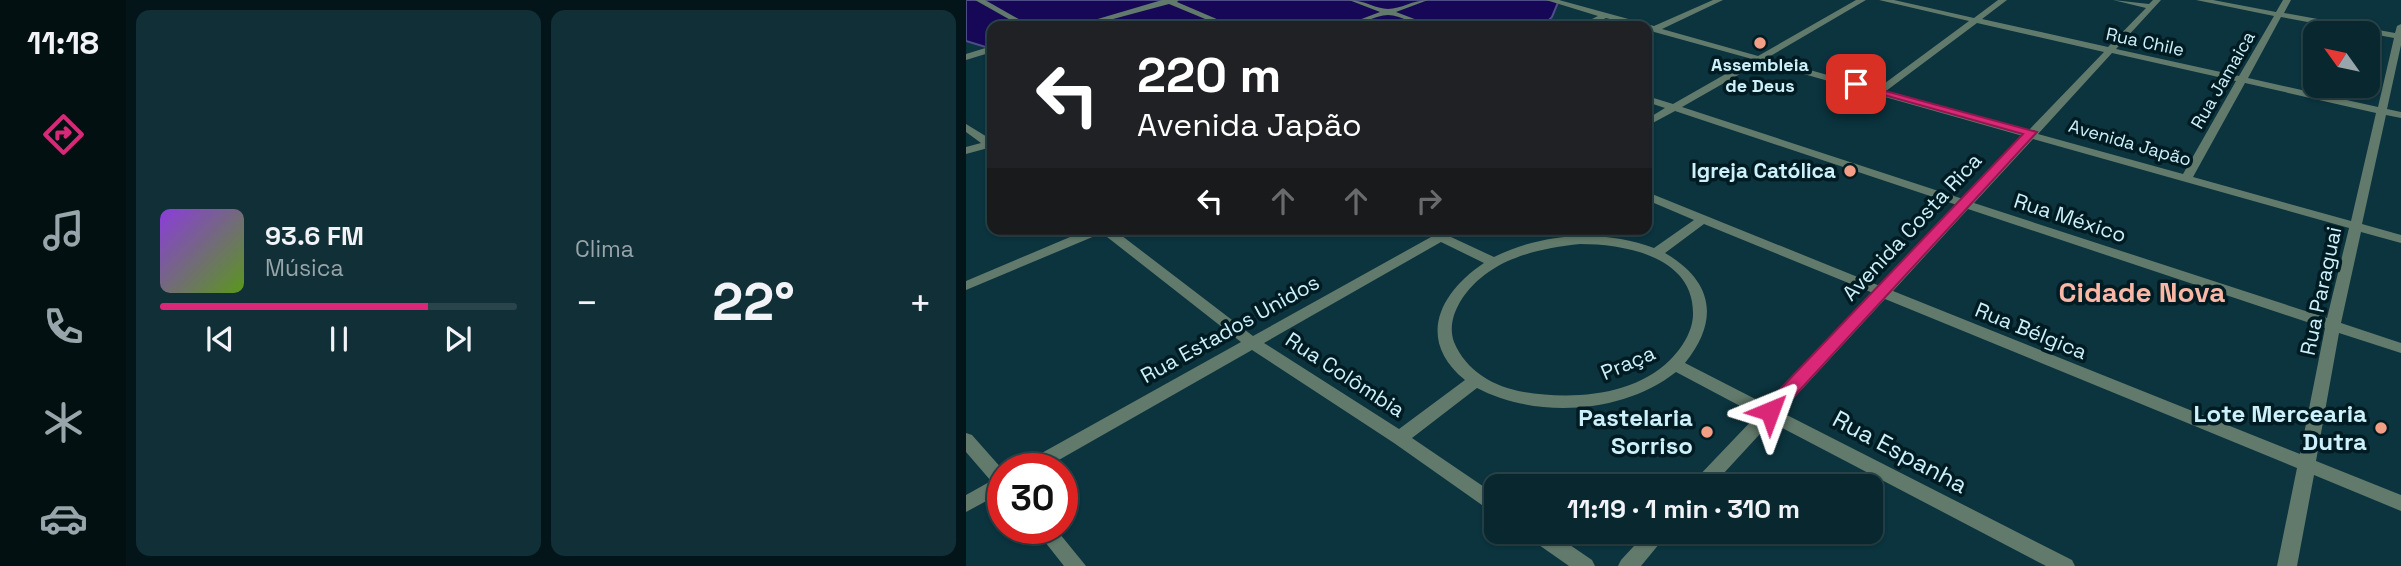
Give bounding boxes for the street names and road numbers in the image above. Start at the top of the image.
street label: Rua Chile [2104,22,2186,61]
street label: Rua Jamaica [2185,27,2260,133]
street label: Avenida Japão [2066,114,2194,171]
street label: Avenida Costa Rica [1836,147,1987,306]
street label: Rua México [2011,187,2130,248]
street label: Rua Paraguai [2294,224,2347,358]
street label: Rua Estados Unidos [1136,268,1324,389]
street label: Rua Bélgica [1971,296,2091,365]
street label: Rua Colômbia [1280,326,1410,423]
street label: Praça [1596,339,1659,386]
street label: Rua Espanha [1827,403,1973,500]

